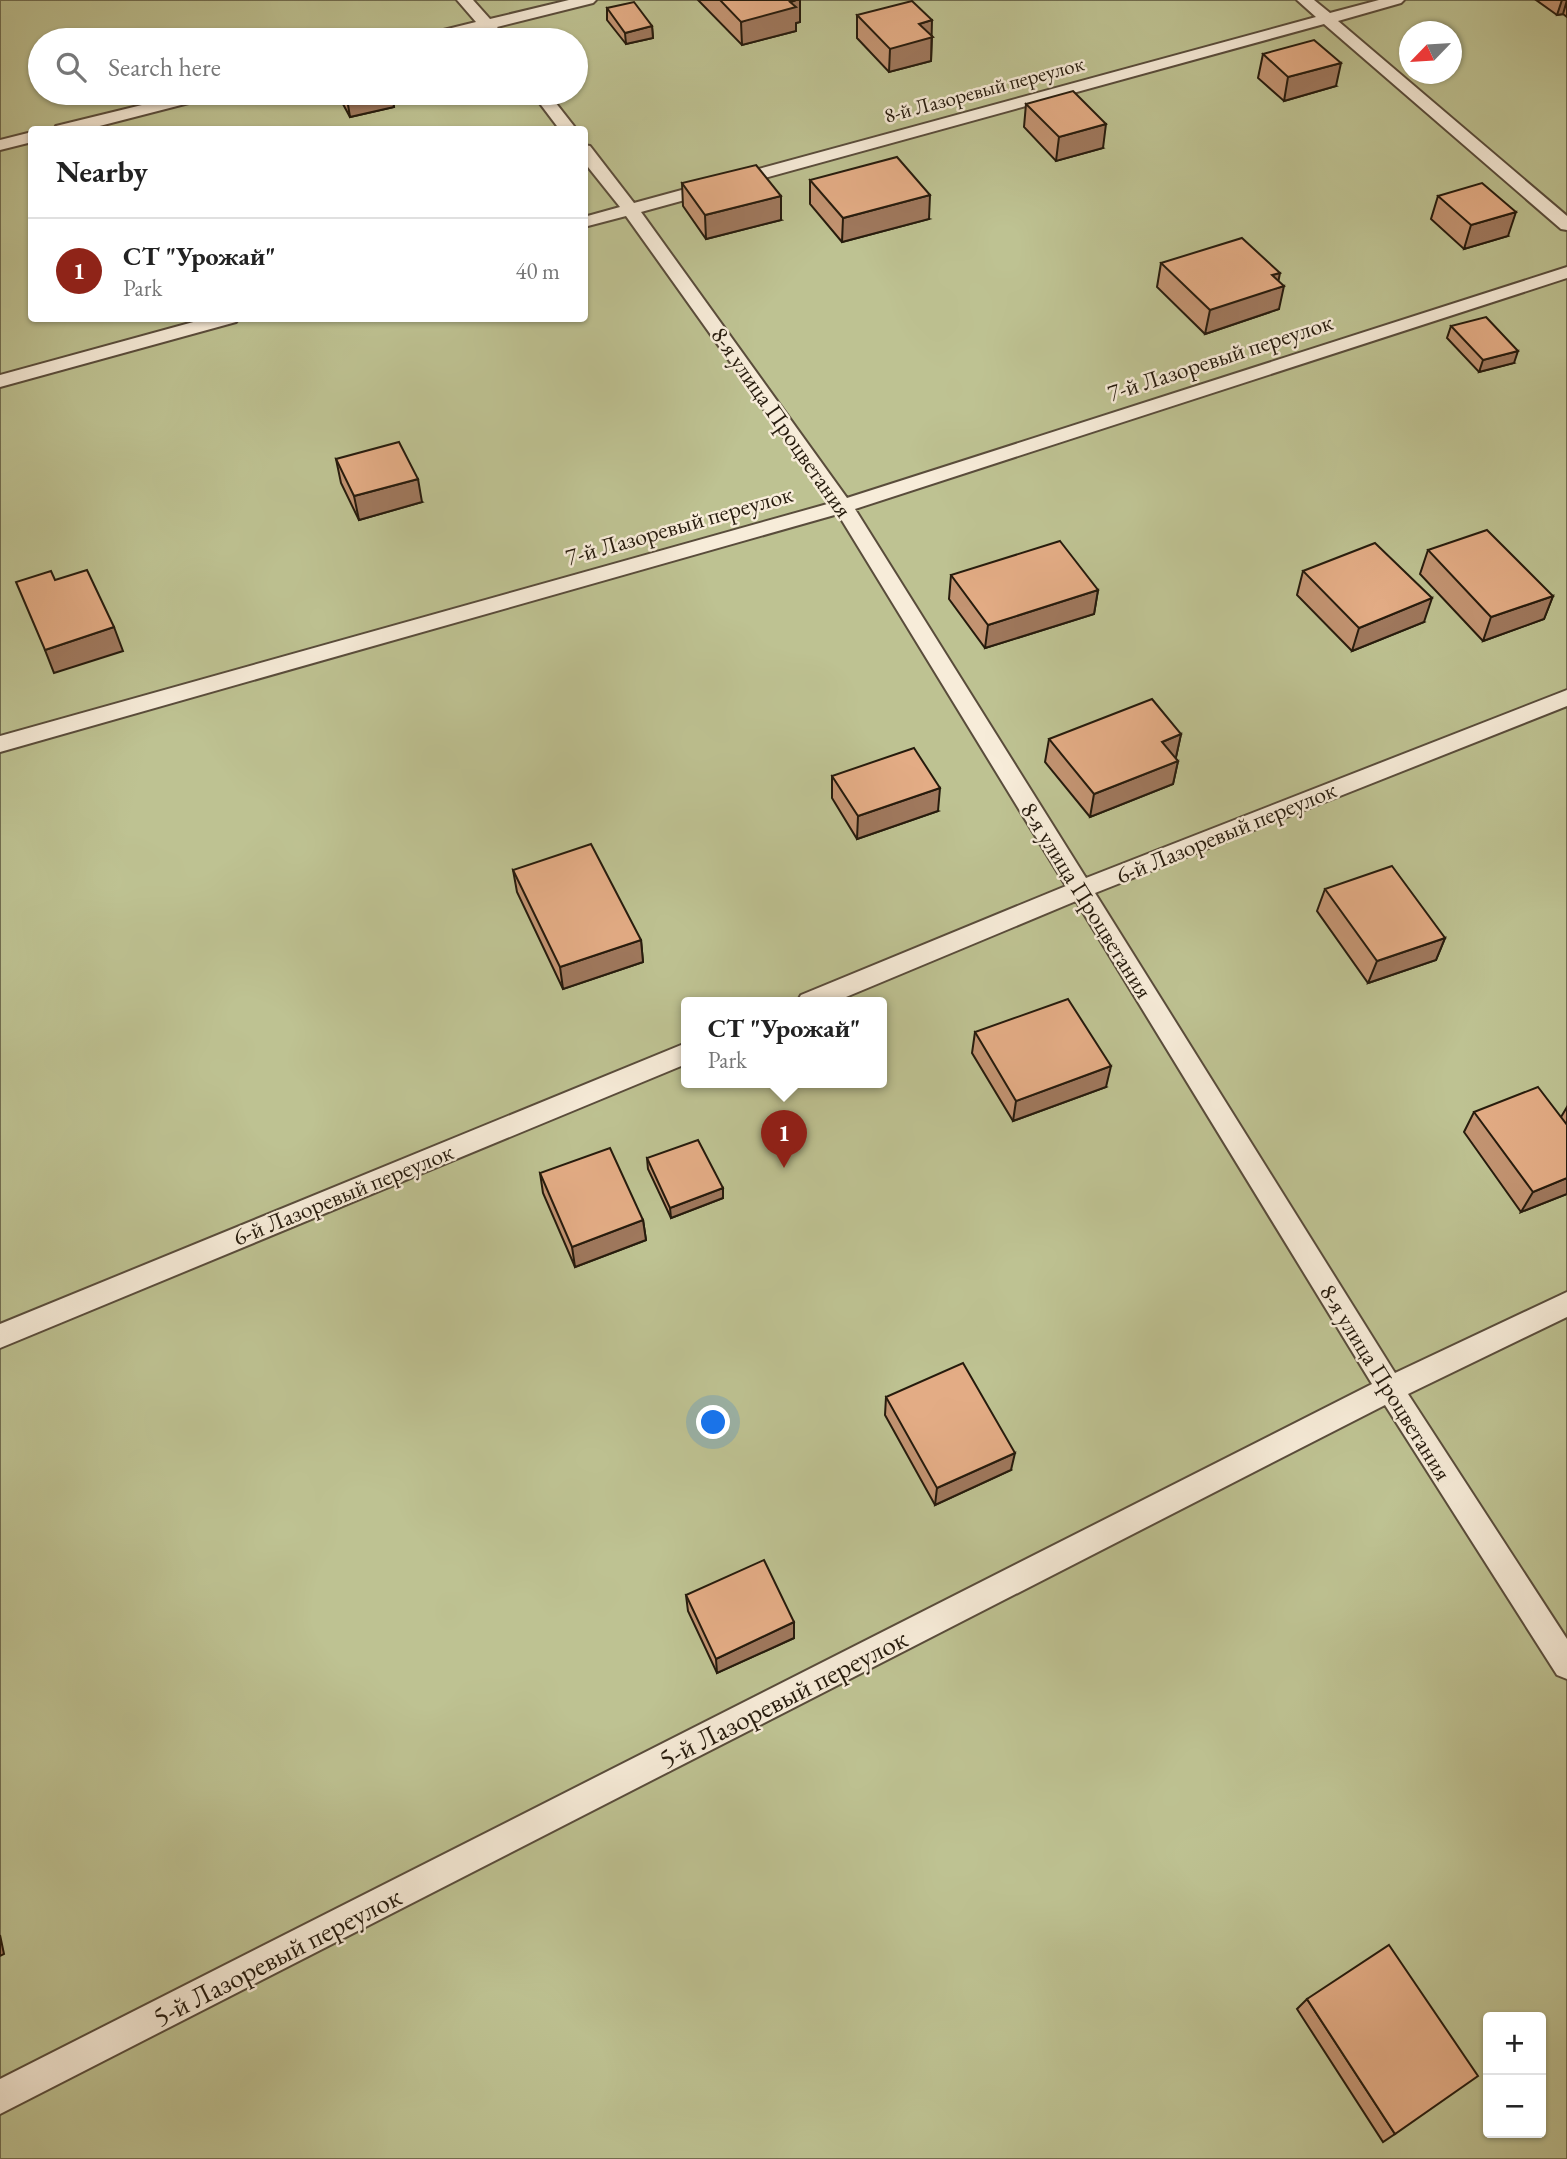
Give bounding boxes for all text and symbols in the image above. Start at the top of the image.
north arrow [1399,21,1462,84]
search box [28,28,588,105]
icon: search [52,48,90,86]
street label: 8-й Лазоревый переулок [881,49,1087,129]
text: Search here [108,50,221,84]
text: Nearby [56,152,148,191]
text: СТ "Урожай" [123,239,276,273]
text: 1 [73,256,85,286]
text: 40 m [515,256,560,286]
text: Park [123,273,162,303]
street label: 7-й Лазоревый переулок [1103,306,1337,408]
street label: 8-я улица Процветания [705,321,860,524]
street label: 7-й Лазоревый переулок [562,478,797,572]
street label: 6-й Лазоревый переулок [1111,773,1341,890]
street label: 8-я улица Процветания [1014,796,1160,1004]
popup [681,997,887,1088]
text: СТ "Урожай" [708,1011,860,1045]
text: Park [708,1045,747,1075]
pin: 1 [761,1110,807,1168]
street label: 6-й Лазоревый переулок [228,1135,458,1252]
street label: 8-я улица Процветания [1313,1278,1459,1486]
your location [696,1405,730,1439]
street label: 5-й Лазоревый переулок [653,1620,913,1776]
street label: 5-й Лазоревый переулок [147,1878,407,2034]
map controls [1483,2012,1546,2138]
button: + [1483,2012,1546,2075]
button: − [1483,2075,1546,2138]

